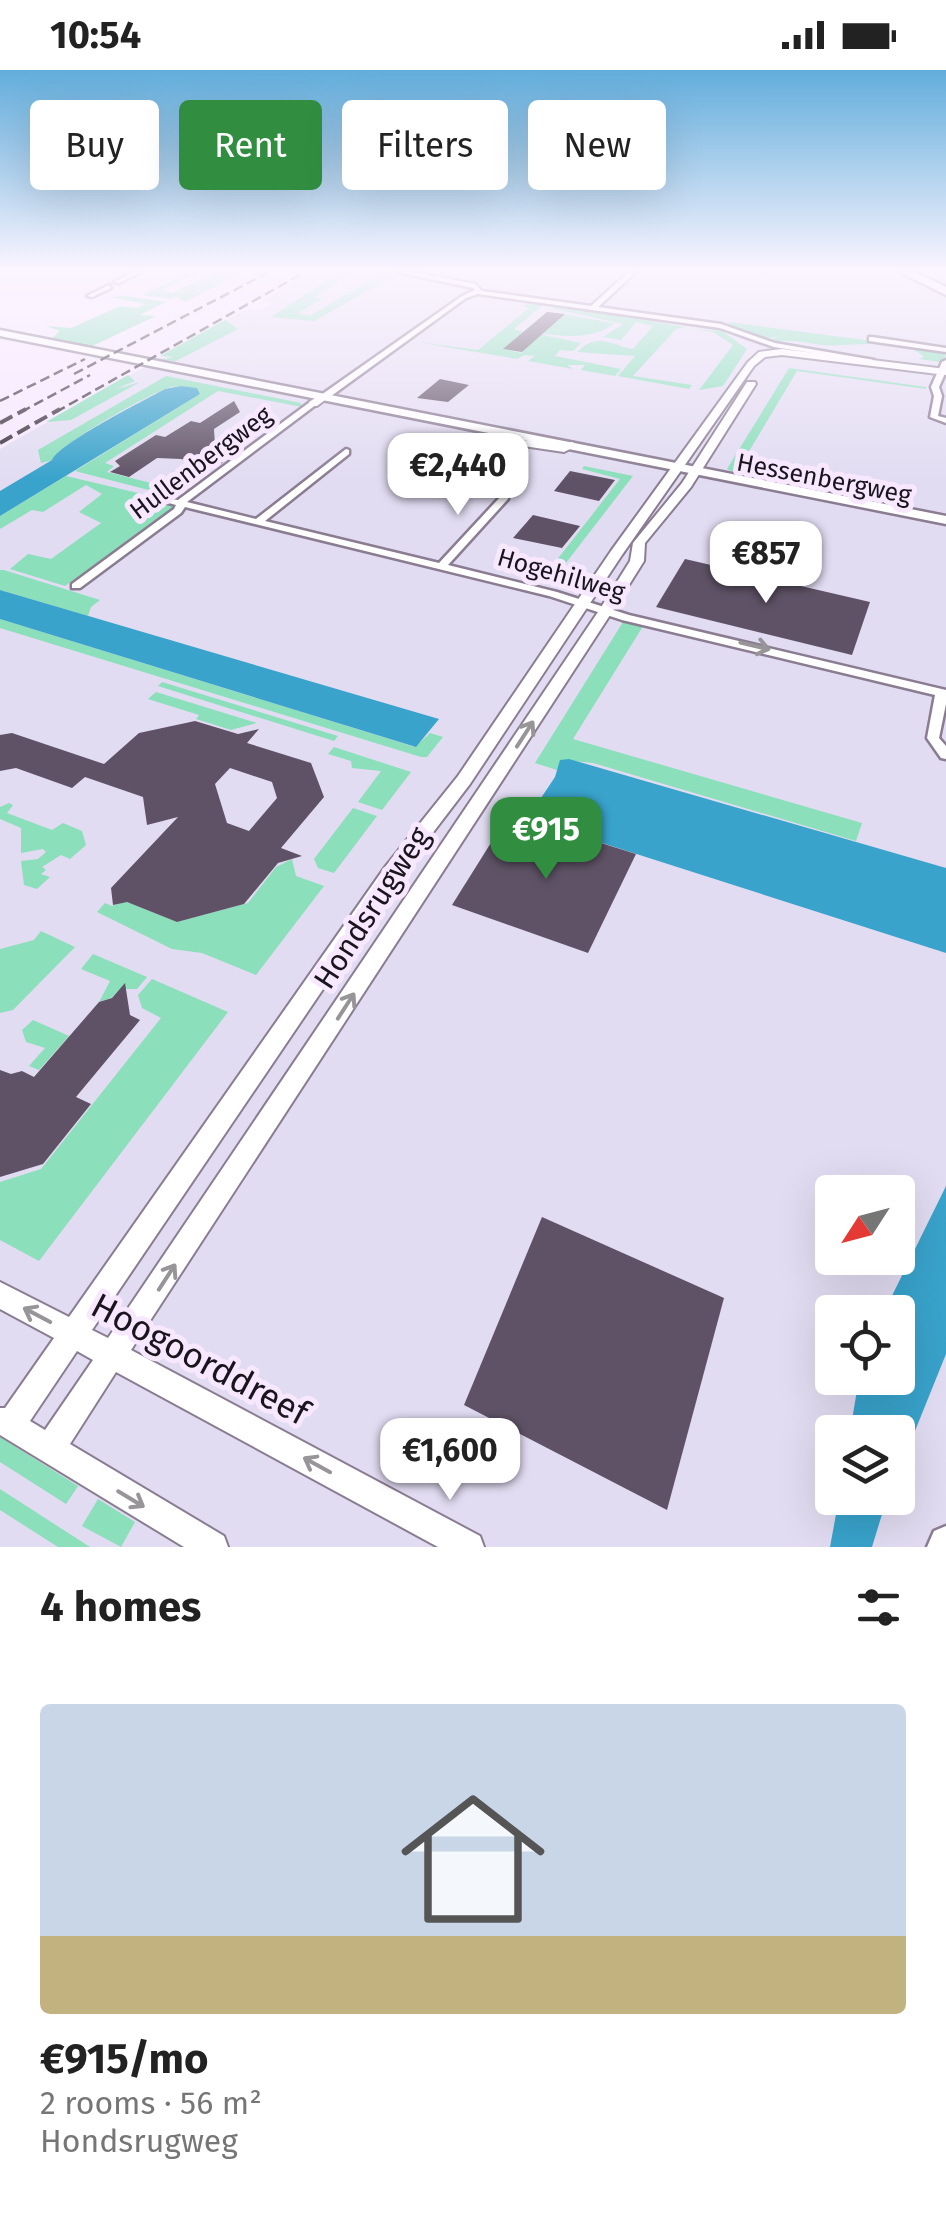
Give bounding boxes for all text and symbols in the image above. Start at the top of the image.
text: 10:54 [50,12,141,58]
chip: Buy [30,100,159,190]
chip: Rent [179,100,322,190]
chip: Filters [342,100,508,190]
chip: New [528,100,666,190]
street label: Hullenbergweg [124,400,278,526]
pin: €2,440 [377,433,539,518]
text: €2,440 [410,446,507,484]
street label: Hessenbergweg [734,447,914,511]
pin: €857 [707,521,825,606]
text: €857 [732,534,800,572]
street label: Hogehilweg [494,542,628,608]
one-way arrow [738,638,770,656]
one-way arrow [515,721,535,748]
pin: €915 [487,797,605,882]
text: €915 [512,810,580,848]
street label: Hondsrugweg [306,820,438,996]
one-way arrow [336,992,357,1020]
north arrow [815,1175,915,1275]
map controls [815,1175,915,1515]
one-way arrow [157,1263,178,1291]
street label: Hoogoorddreef [84,1284,318,1435]
button: locate [815,1295,915,1395]
one-way arrow [22,1305,52,1324]
button: layers [815,1415,915,1515]
pin: €1,600 [369,1418,531,1503]
text: €1,600 [402,1431,498,1469]
one-way arrow [303,1454,333,1474]
one-way arrow [116,1489,145,1509]
icon: filters [851,1580,906,1635]
text: 4 homes [40,1582,201,1632]
icon: home [383,1769,563,1949]
text: €915/mo [40,2034,209,2084]
text: 2 rooms · 56 m² [40,2084,262,2122]
text: Hondsrugweg [40,2122,238,2160]

